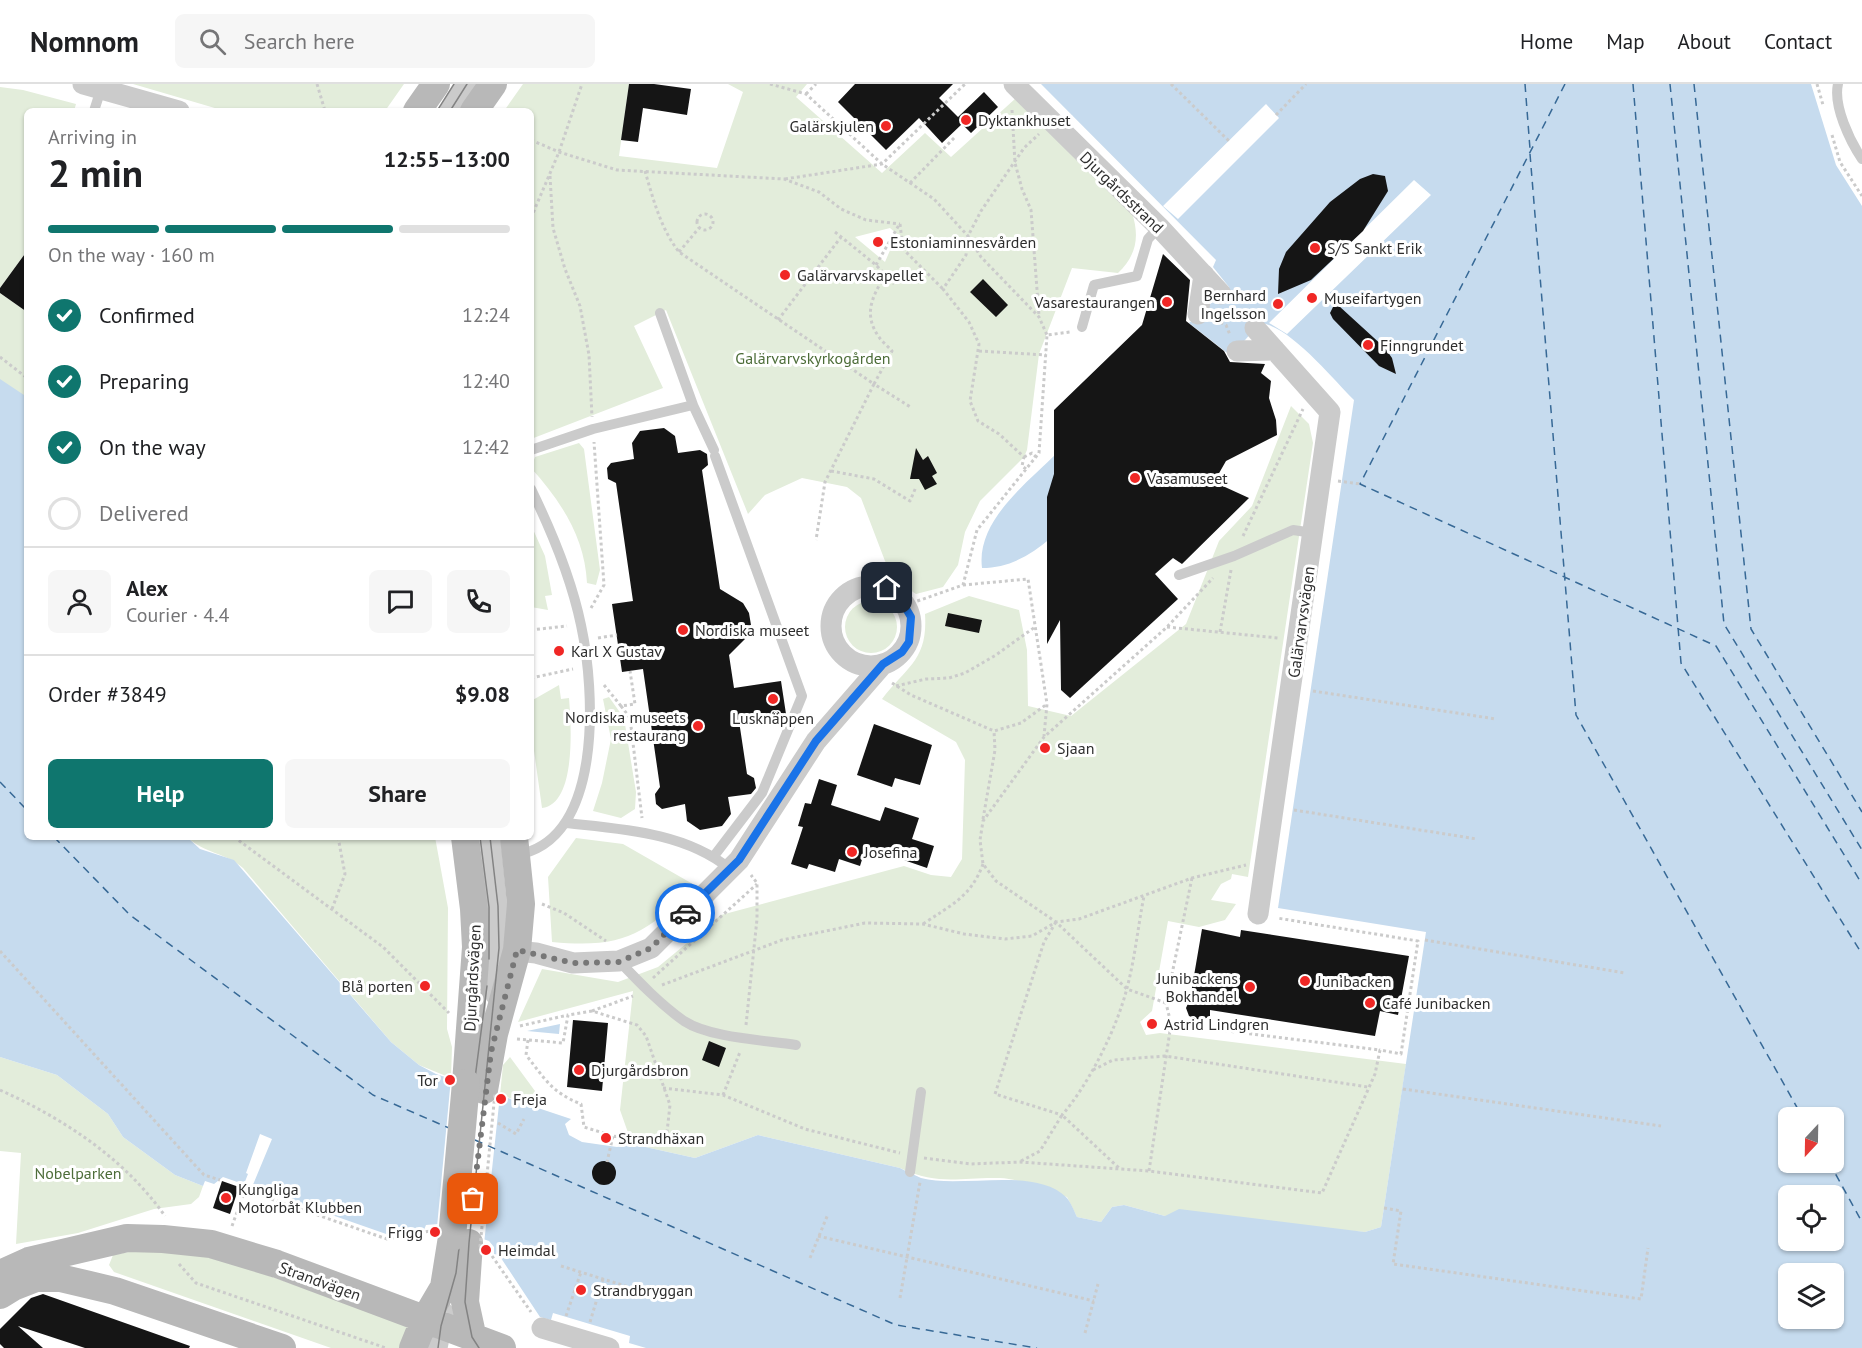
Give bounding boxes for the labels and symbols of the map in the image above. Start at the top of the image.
place label: Dyktankhuset [978,110,1071,130]
marker: Dyktankhuset [959,113,973,127]
place label: Galärskjulen [789,116,874,136]
marker: Galärskjulen [879,119,893,133]
street label: Djurgårdsstrand [1076,147,1168,237]
place label: Estoniaminnesvården [890,232,1036,252]
marker: Estoniaminnesvården [871,235,885,249]
place label: S/S Sankt Erik [1327,238,1423,258]
marker: S/S Sankt Erik [1308,241,1322,255]
place label: Galärvarvskapellet [797,265,924,285]
marker: Galärvarvskapellet [778,268,792,282]
place label: Bernhard Ingelsson [1200,285,1266,323]
place label: Museifartygen [1324,288,1422,308]
marker: Museifartygen [1305,291,1319,305]
place label: Vasarestaurangen [1033,292,1155,312]
marker: Vasarestaurangen [1160,295,1174,309]
marker: Bernhard Ingelsson [1271,297,1285,311]
place label: Finngrundet [1380,335,1464,355]
marker: Finngrundet [1361,338,1375,352]
park label: Galärvarvskyrkogården [735,348,891,368]
place label: Vasamuseet [1146,468,1228,488]
marker: Vasamuseet [1128,471,1142,485]
pin [861,562,912,613]
street label: Galärvarvsvägen [1283,565,1319,679]
place label: Nordiska museet [695,620,810,640]
marker: Nordiska museet [676,623,690,637]
place label: Karl X Gustav [571,641,662,661]
marker: Karl X Gustav [552,644,566,658]
marker: Lusknäppen [766,692,780,706]
place label: Nordiska museets restaurang [565,707,686,745]
place label: Lusknäppen [732,708,814,728]
marker: Nordiska museets restaurang [691,719,705,733]
place label: Sjaan [1057,738,1094,758]
marker: Sjaan [1038,741,1052,755]
place label: Josefina [863,842,917,862]
marker: Josefina [845,845,859,859]
courier [655,883,715,943]
street label: Djurgårdsvägen [459,924,485,1032]
place label: Junibackens Bokhandel [1156,968,1238,1006]
place label: Junibacken [1316,971,1391,991]
marker: Junibacken [1298,974,1312,988]
place label: Blå porten [341,976,413,996]
marker: Blå porten [418,979,432,993]
marker: Junibackens Bokhandel [1243,980,1257,994]
place label: Café Junibacken [1382,993,1491,1013]
marker: Café Junibacken [1363,996,1377,1010]
place label: Astrid Lindgren [1164,1014,1269,1034]
marker: Astrid Lindgren [1145,1017,1159,1031]
place label: Djurgårdsbron [591,1060,689,1080]
marker: Djurgårdsbron [572,1063,586,1077]
place label: Tor [417,1070,439,1090]
marker: Tor [443,1073,457,1087]
place label: Freja [513,1089,547,1109]
marker: Freja [494,1092,508,1106]
north arrow [1778,1107,1844,1173]
place label: Strandhäxan [618,1128,704,1148]
marker: Strandhäxan [599,1131,613,1145]
park label: Nobelparken [34,1163,122,1183]
pin [447,1173,498,1224]
place label: Kungliga Motorbåt Klubben [238,1179,362,1217]
marker: Kungliga Motorbåt Klubben [219,1191,233,1205]
place label: Frigg [388,1222,423,1242]
marker: Frigg [428,1225,442,1239]
place label: Heimdal [498,1240,556,1260]
marker: Heimdal [479,1243,493,1257]
street label: Strandvägen [276,1257,364,1305]
place label: Strandbryggan [593,1280,693,1300]
marker: Strandbryggan [574,1283,588,1297]

